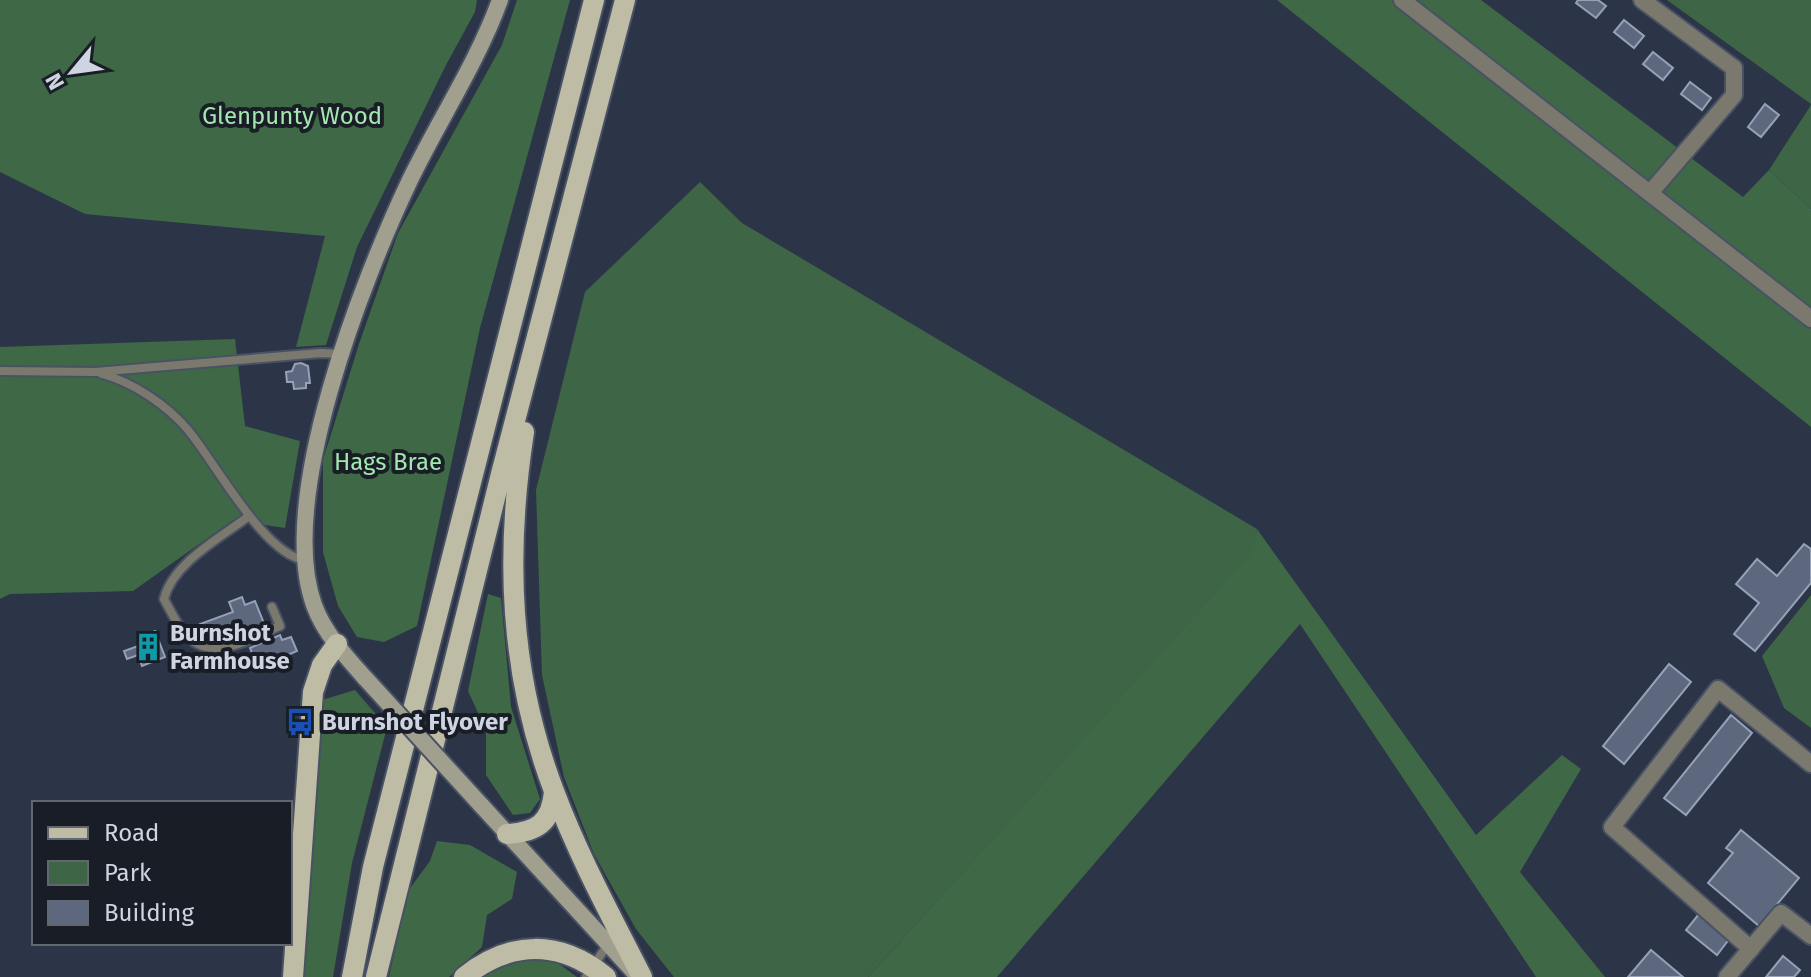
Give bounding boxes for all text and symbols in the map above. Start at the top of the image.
north arrow [32,32,112,112]
text: N [40,69,70,94]
park label: Glenpunty Wood [202,102,382,130]
park label: Hags Brae [334,448,442,476]
place label: Burnshot Farmhouse [170,619,290,675]
building icon: Burnshot Farmhouse [133,632,163,662]
bus stop icon: Burnshot Flyover [285,707,315,737]
place label: Burnshot Flyover [322,708,508,736]
legend [32,801,292,945]
text: Road [104,819,159,847]
text: Park [104,859,152,887]
text: Building [104,899,194,927]

